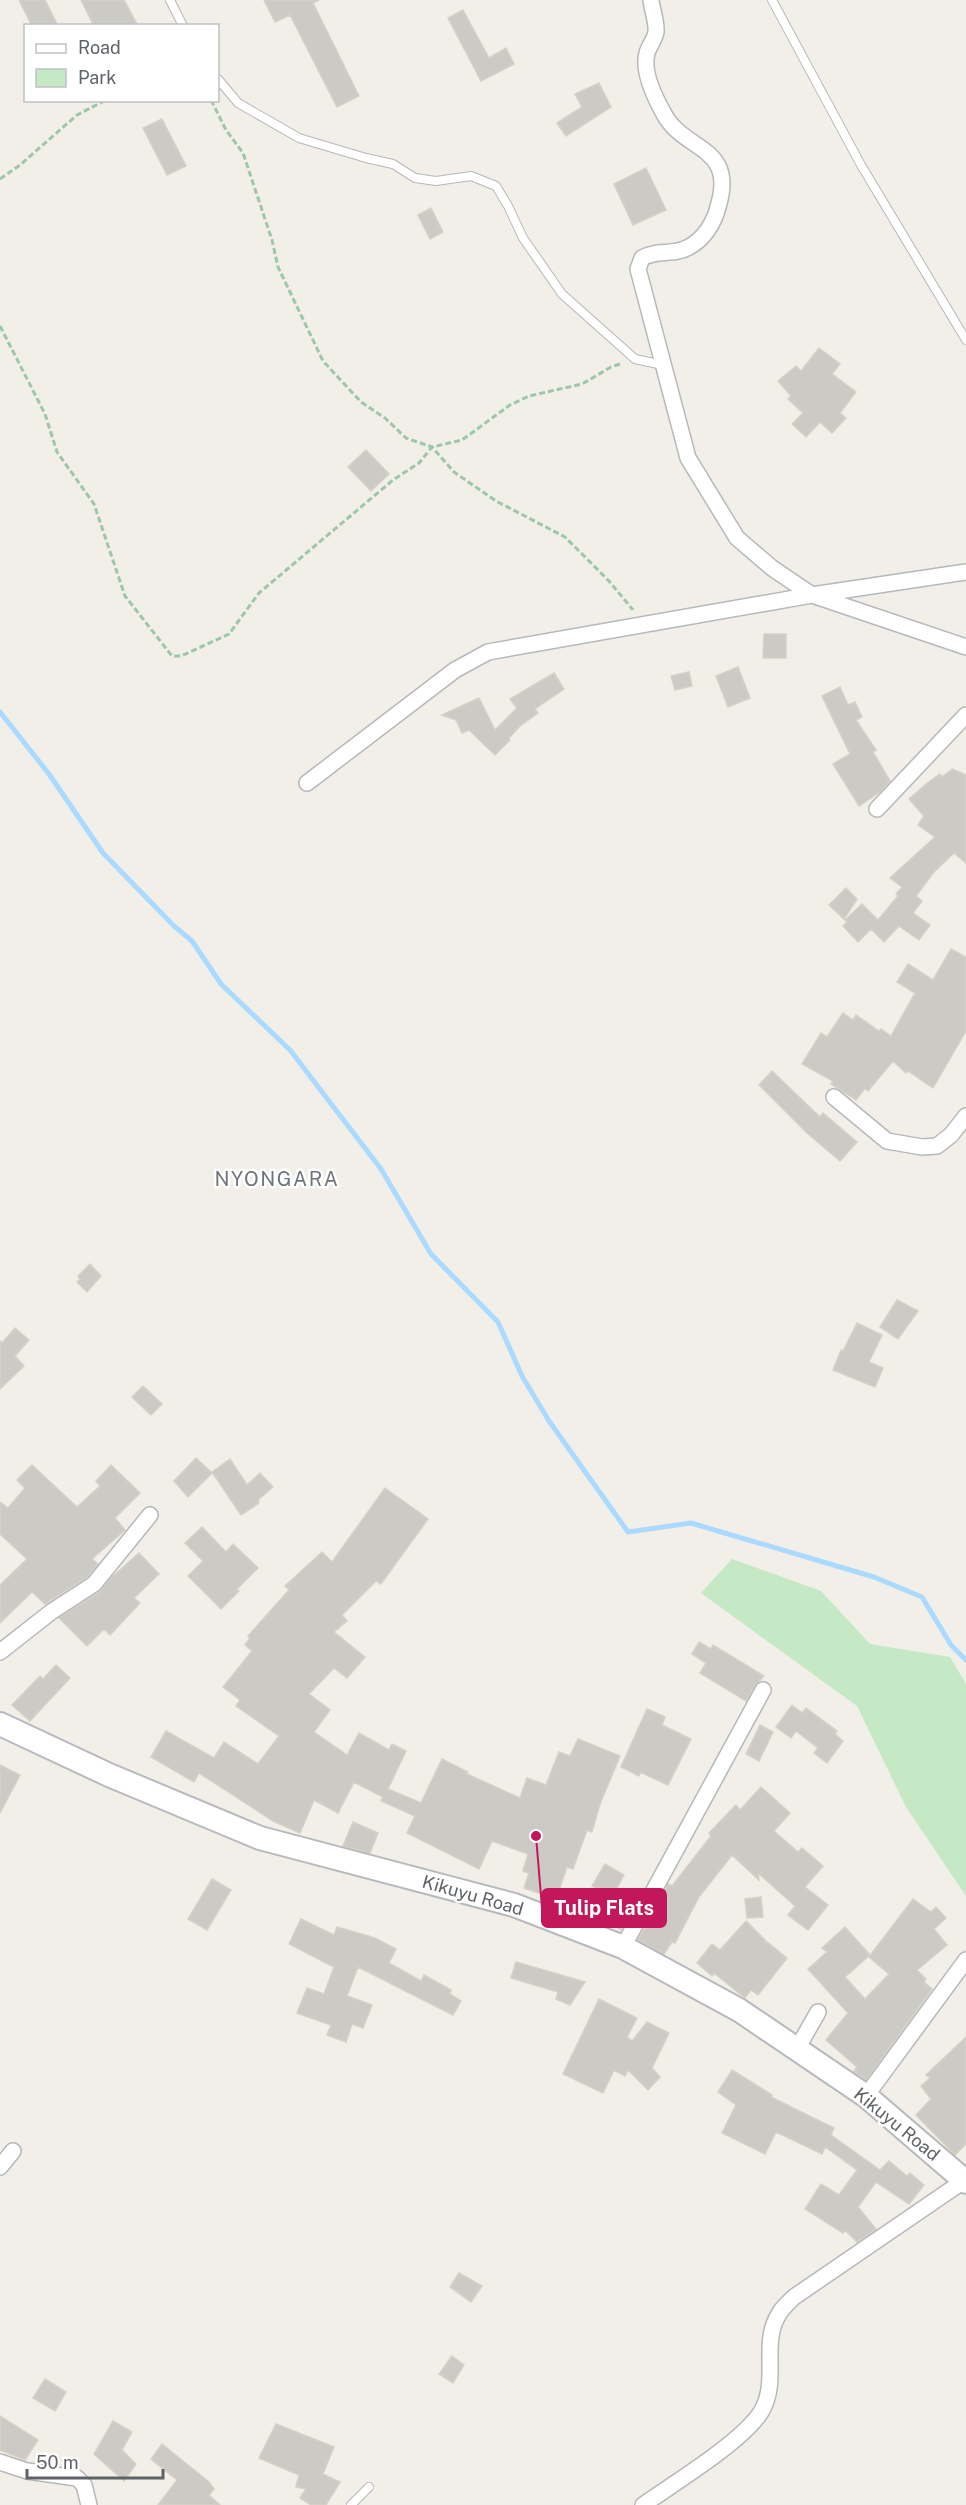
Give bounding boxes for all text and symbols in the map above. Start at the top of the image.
legend [24,24,219,102]
text: Road [78,37,121,58]
text: Park [78,67,116,88]
district label: NYONGARA [214,1167,340,1191]
street label: Kikuyu Road [420,1871,526,1919]
callout: Tulip Flats [542,1889,666,1927]
text: Tulip Flats [554,1896,654,1920]
street label: Kikuyu Road [850,2083,944,2165]
scale bar [27,2442,164,2480]
text: 50 m [36,2452,79,2473]

